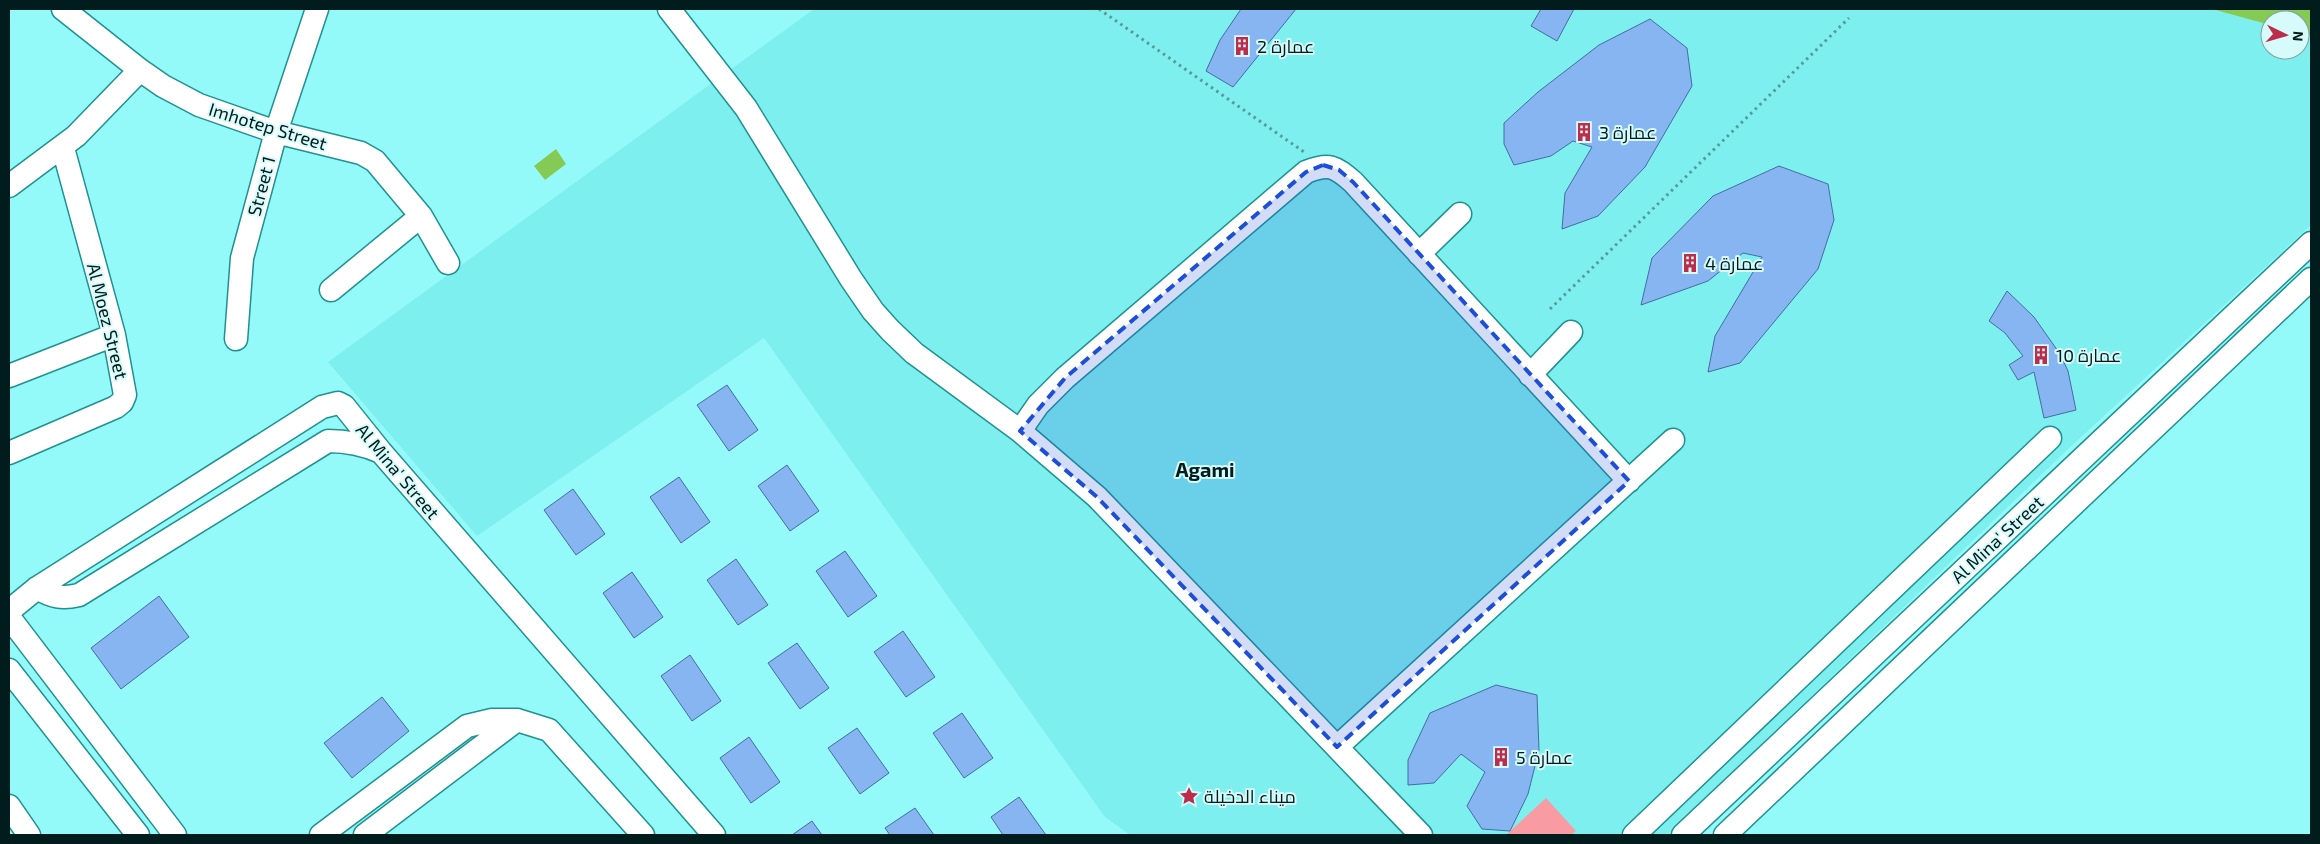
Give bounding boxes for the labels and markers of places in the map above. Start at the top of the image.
building icon: عمارة 2 [1231,35,1253,57]
place label: عمارة 2 [1257,35,1315,58]
building icon: عمارة 3 [1573,121,1595,143]
place label: عمارة 3 [1599,121,1656,144]
building icon: عمارة 4 [1679,252,1701,274]
place label: عمارة 4 [1705,252,1763,275]
building icon: عمارة 10 [2030,344,2052,366]
place label: عمارة 10 [2056,344,2121,367]
building icon: عمارة 5 [1490,746,1512,768]
place label: عمارة 5 [1516,746,1573,769]
place icon: ميناء الدخيلة [1178,785,1200,807]
place label: ميناء الدخيلة [1204,785,1296,807]

